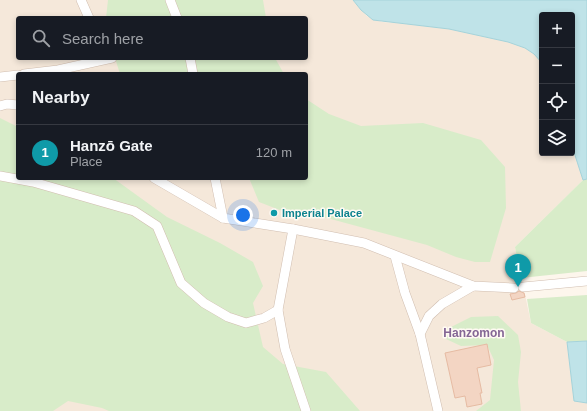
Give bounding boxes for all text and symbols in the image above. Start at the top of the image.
map controls [539,12,575,156]
button: + [539,12,575,48]
search box [16,16,308,60]
icon: search [30,27,52,49]
text: Search here [62,30,144,47]
button: − [539,48,575,84]
button: locate [539,84,575,120]
text: Nearby [32,88,90,107]
button: layers [539,120,575,156]
text: Hanzō Gate [70,137,153,154]
text: 1 [41,145,49,160]
text: 120 m [256,145,292,160]
text: Place [70,154,103,169]
your location [233,205,253,225]
place label: Imperial Palace [282,207,362,219]
marker: Imperial Palace [269,208,279,218]
pin: 1 [505,254,531,287]
district label: Hanzomon [443,326,505,340]

